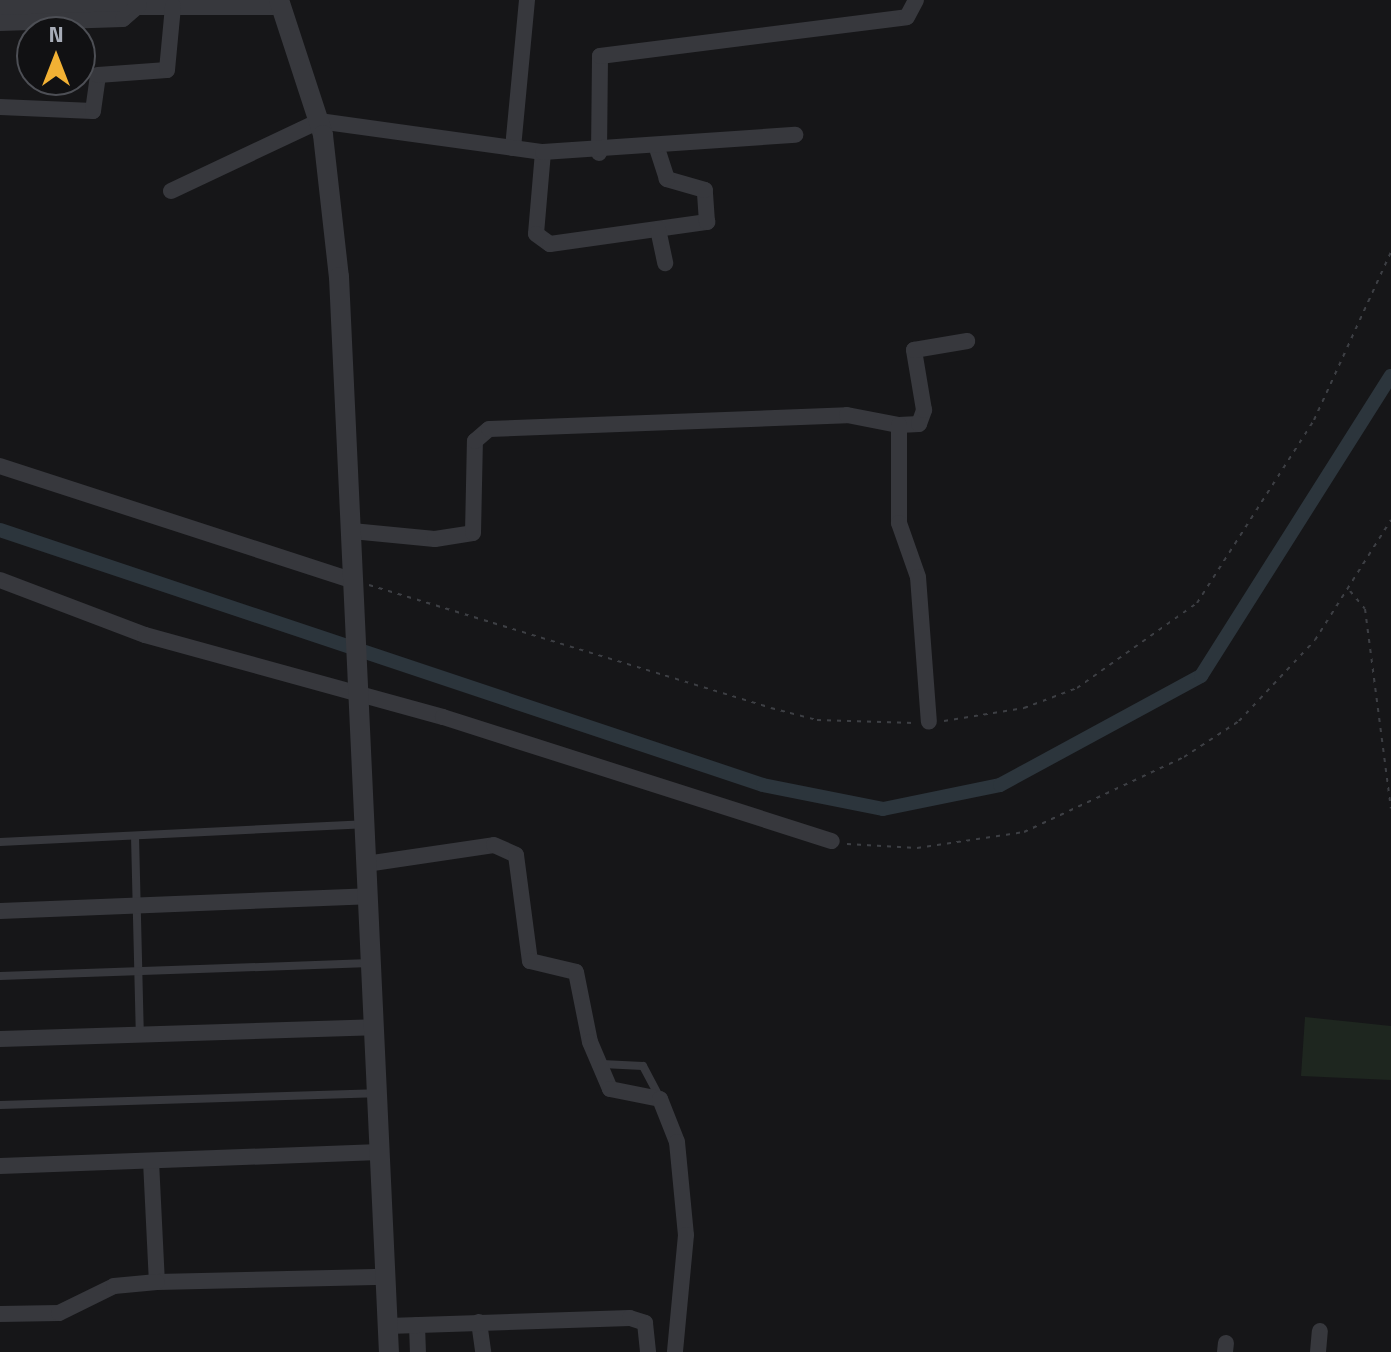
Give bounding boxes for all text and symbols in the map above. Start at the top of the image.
north arrow [16,16,96,96]
text: N [48,17,64,51]

